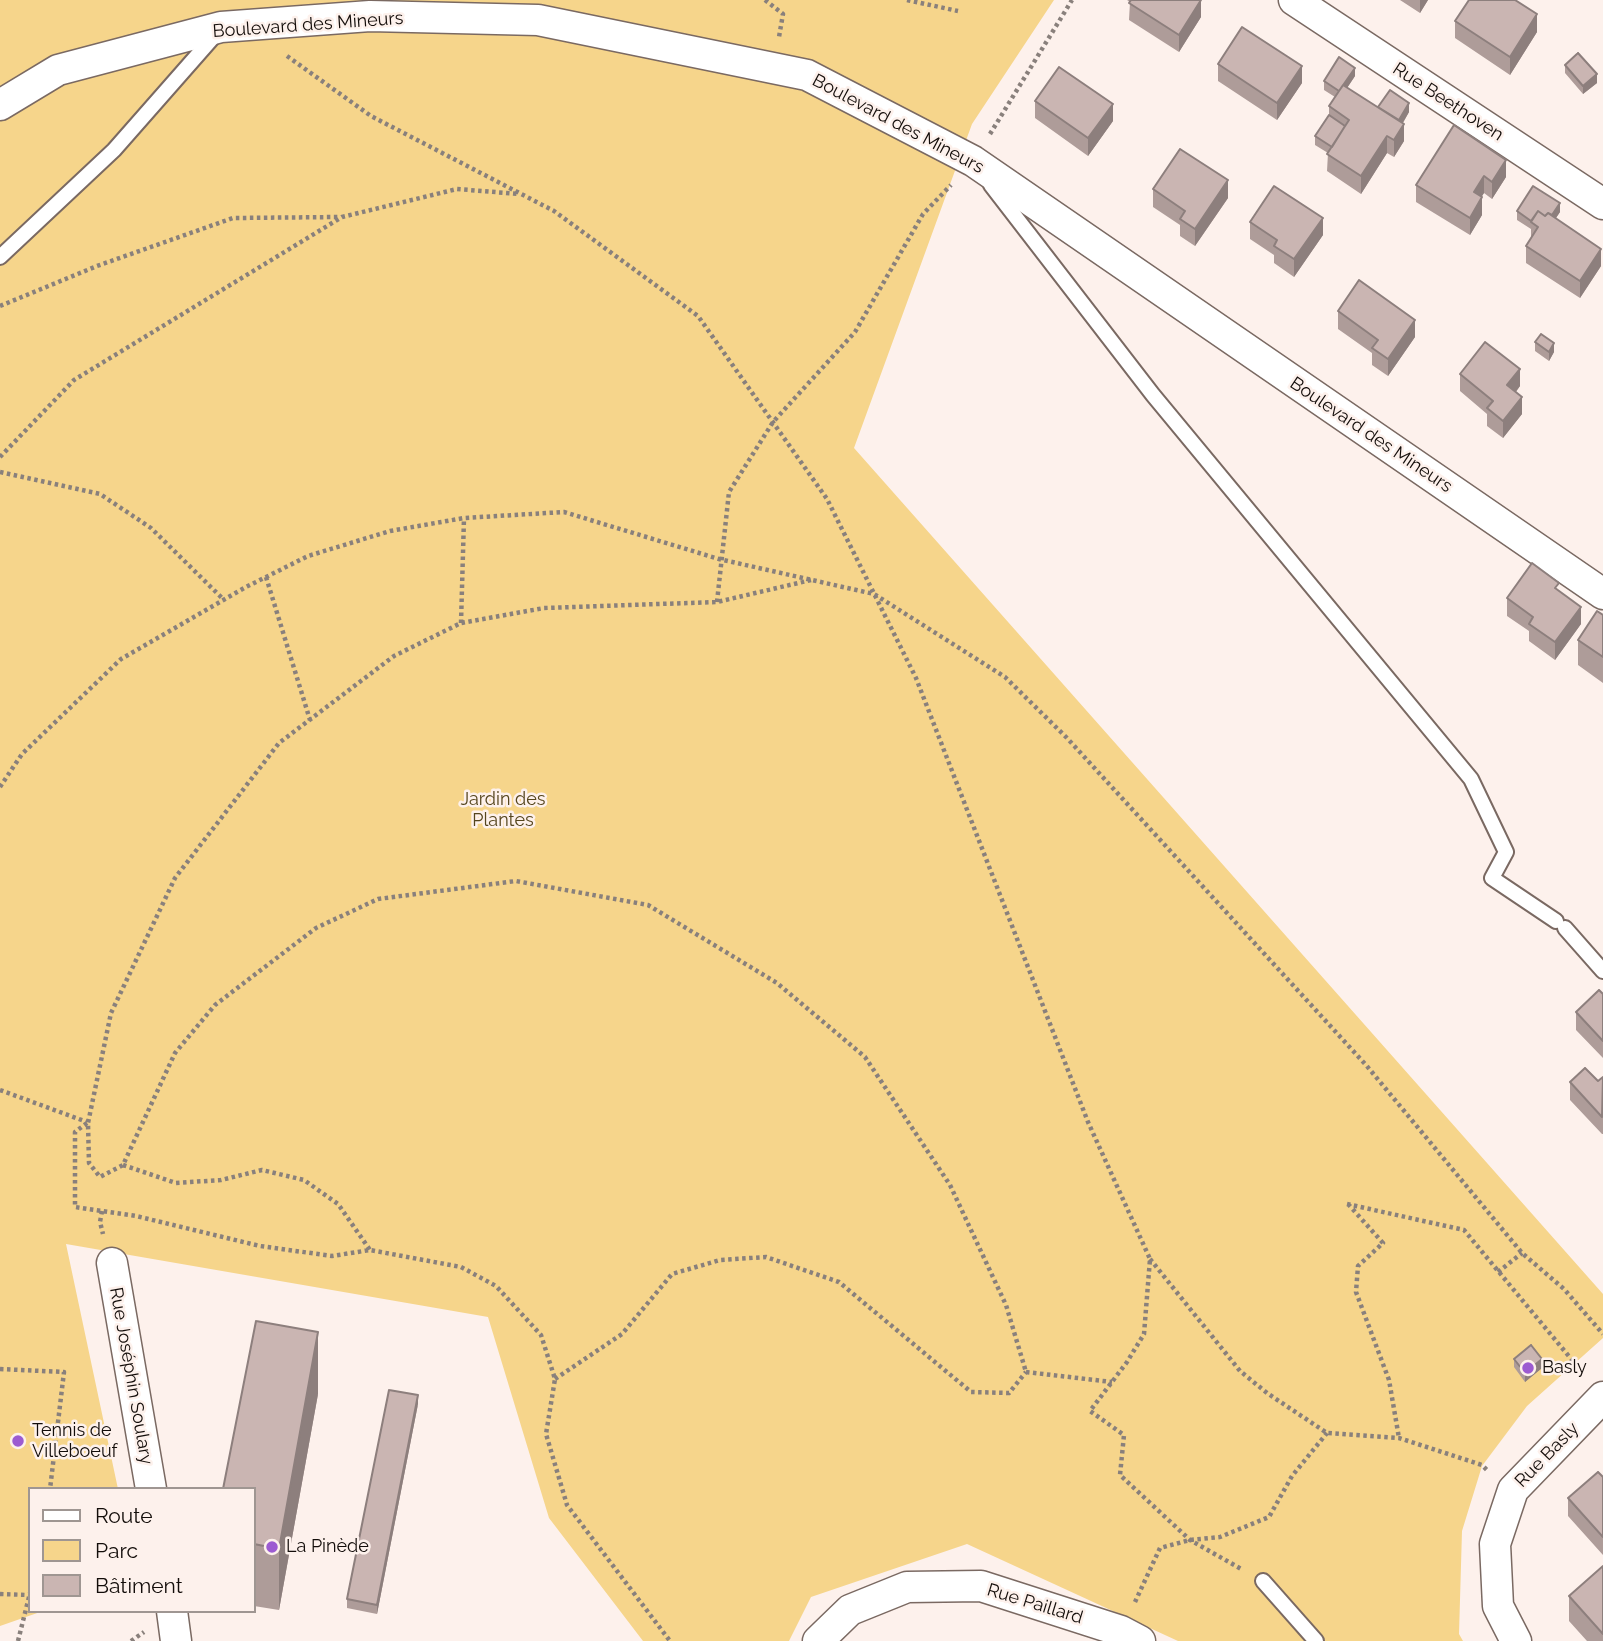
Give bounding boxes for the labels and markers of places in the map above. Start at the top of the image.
place label: Basly [1542,1357,1587,1379]
marker: Basly [1520,1360,1536,1376]
place label: Tennis de Villeboeuf [32,1420,118,1462]
marker: Tennis de Villeboeuf [10,1433,26,1449]
place label: La Pinède [286,1536,369,1558]
marker: La Pinède [264,1539,280,1555]

